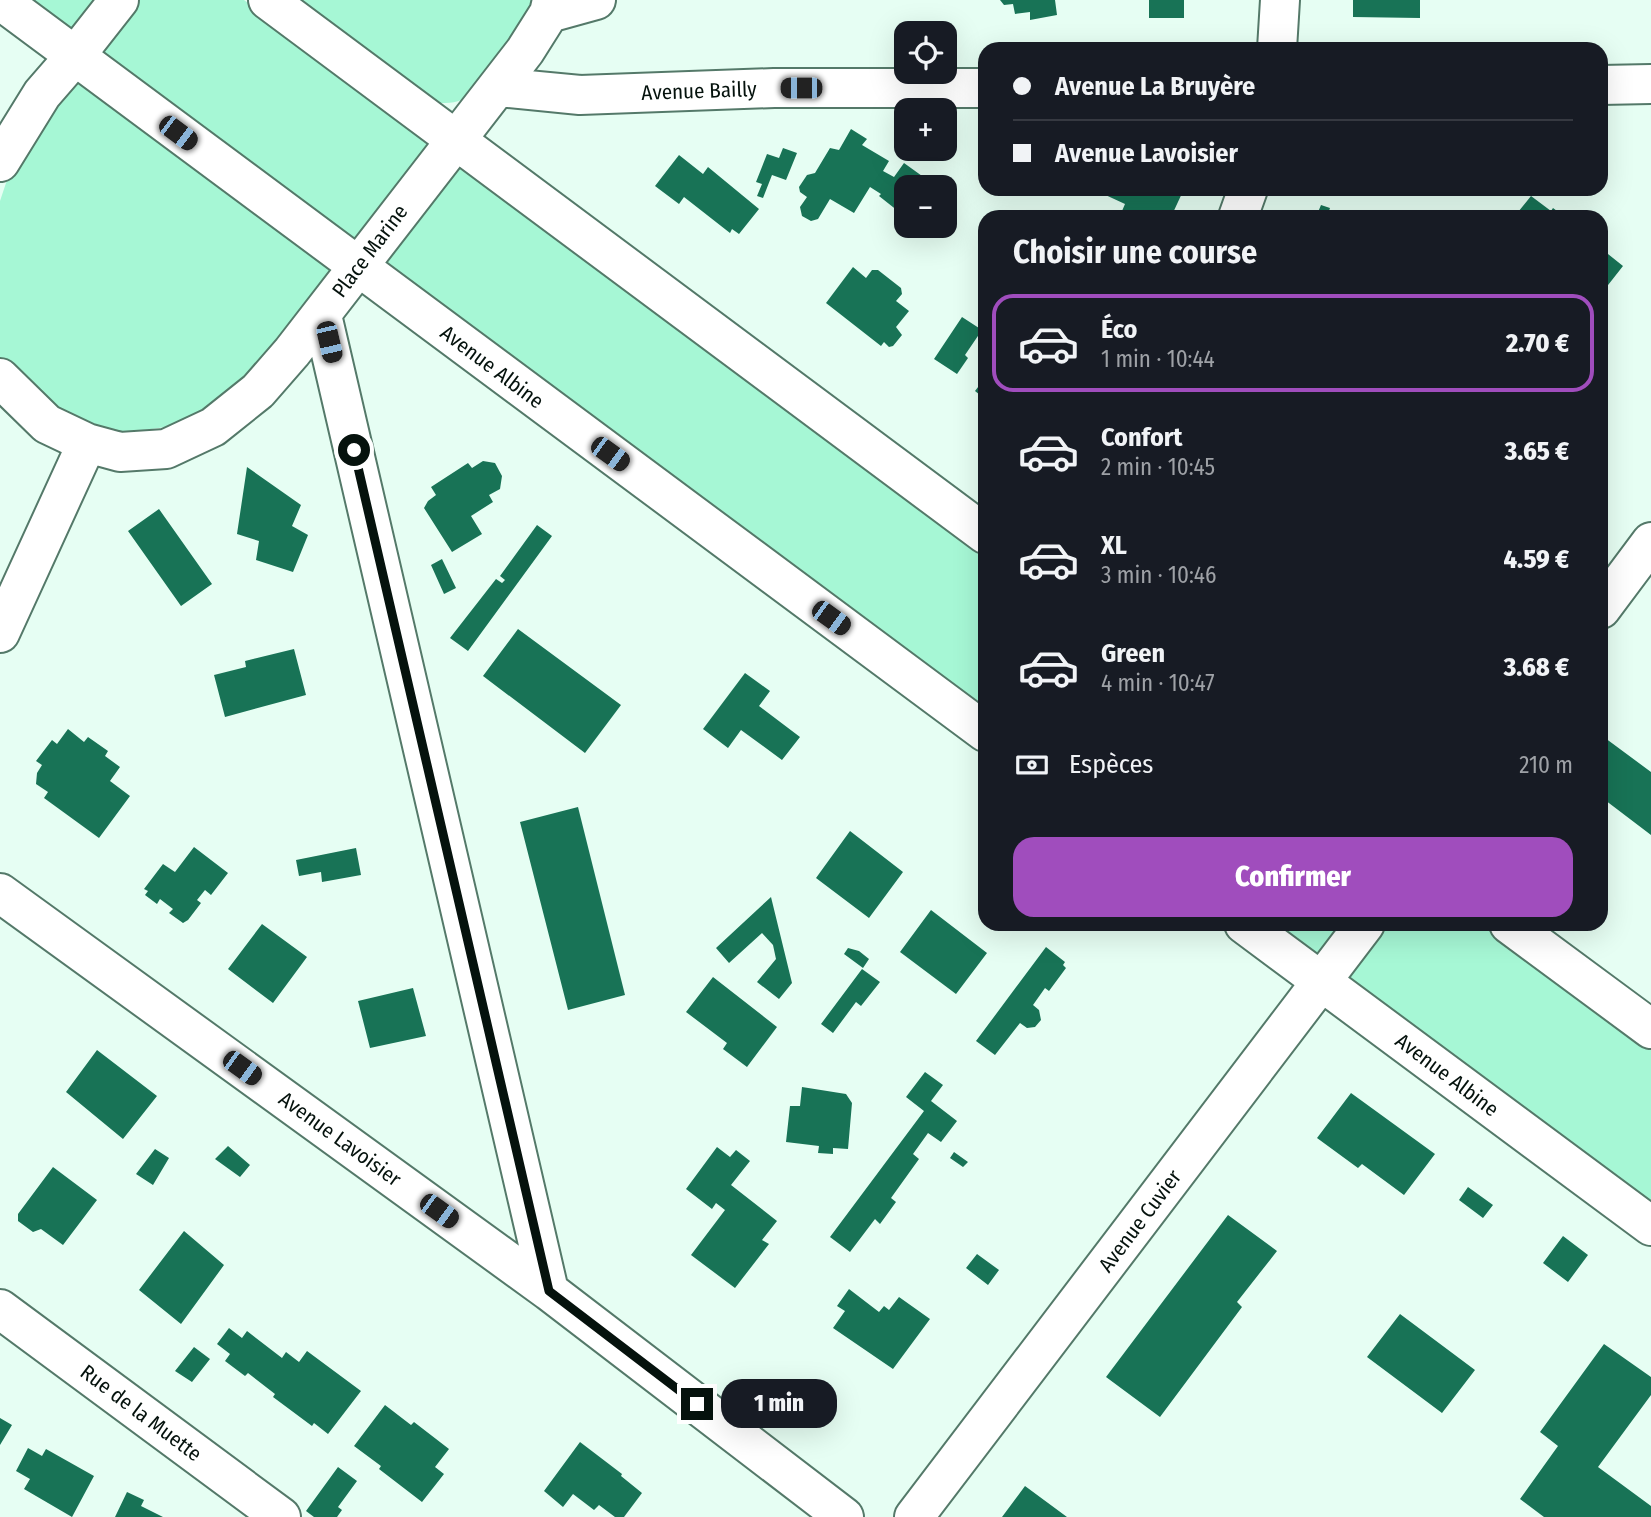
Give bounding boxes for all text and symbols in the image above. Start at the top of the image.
map controls [894,21,957,238]
button: locate [894,21,957,84]
text: Avenue La Bruyère [1055,71,1255,102]
street label: Avenue Bailly [641,76,758,106]
car [781,78,823,99]
button: + [894,98,957,161]
car [155,112,202,154]
text: Avenue Lavoisier [1055,138,1238,169]
button: − [894,175,957,238]
street label: Place Marine [327,199,413,303]
text: Choisir une course [1013,233,1257,271]
icon: car [1017,312,1080,375]
text: Éco [1101,314,1138,345]
car [315,319,344,365]
street label: Avenue Albine [435,320,549,414]
text: 2.70 € [1506,328,1569,359]
text: 1 min · 10:44 [1101,345,1215,373]
icon: car [1017,420,1080,483]
text: Confort [1101,422,1182,453]
car [587,433,634,475]
route start [338,434,370,466]
text: 3.65 € [1505,436,1569,467]
text: 2 min · 10:45 [1101,453,1215,481]
icon: car [1017,528,1080,591]
text: XL [1101,530,1127,561]
text: 4.59 € [1504,544,1569,575]
text: 3 min · 10:46 [1101,561,1216,589]
car [808,597,855,639]
icon: car [1017,636,1080,699]
text: Green [1101,638,1165,669]
text: 3.68 € [1504,652,1569,683]
text: 4 min · 10:47 [1101,669,1215,697]
icon: cash [1013,746,1051,784]
text: Espèces [1069,749,1153,780]
text: 210 m [1519,751,1573,779]
button: Confirmer [1013,837,1573,917]
street label: Avenue Albine [1390,1028,1504,1122]
car [219,1047,266,1089]
street label: Avenue Lavoisier [274,1086,407,1192]
street label: Avenue Cuvier [1093,1164,1187,1277]
car [416,1190,463,1232]
street label: Rue de la Muette [75,1359,207,1467]
callout: 1 min [722,1380,837,1428]
route end [681,1388,713,1420]
text: 1 min [754,1389,804,1417]

